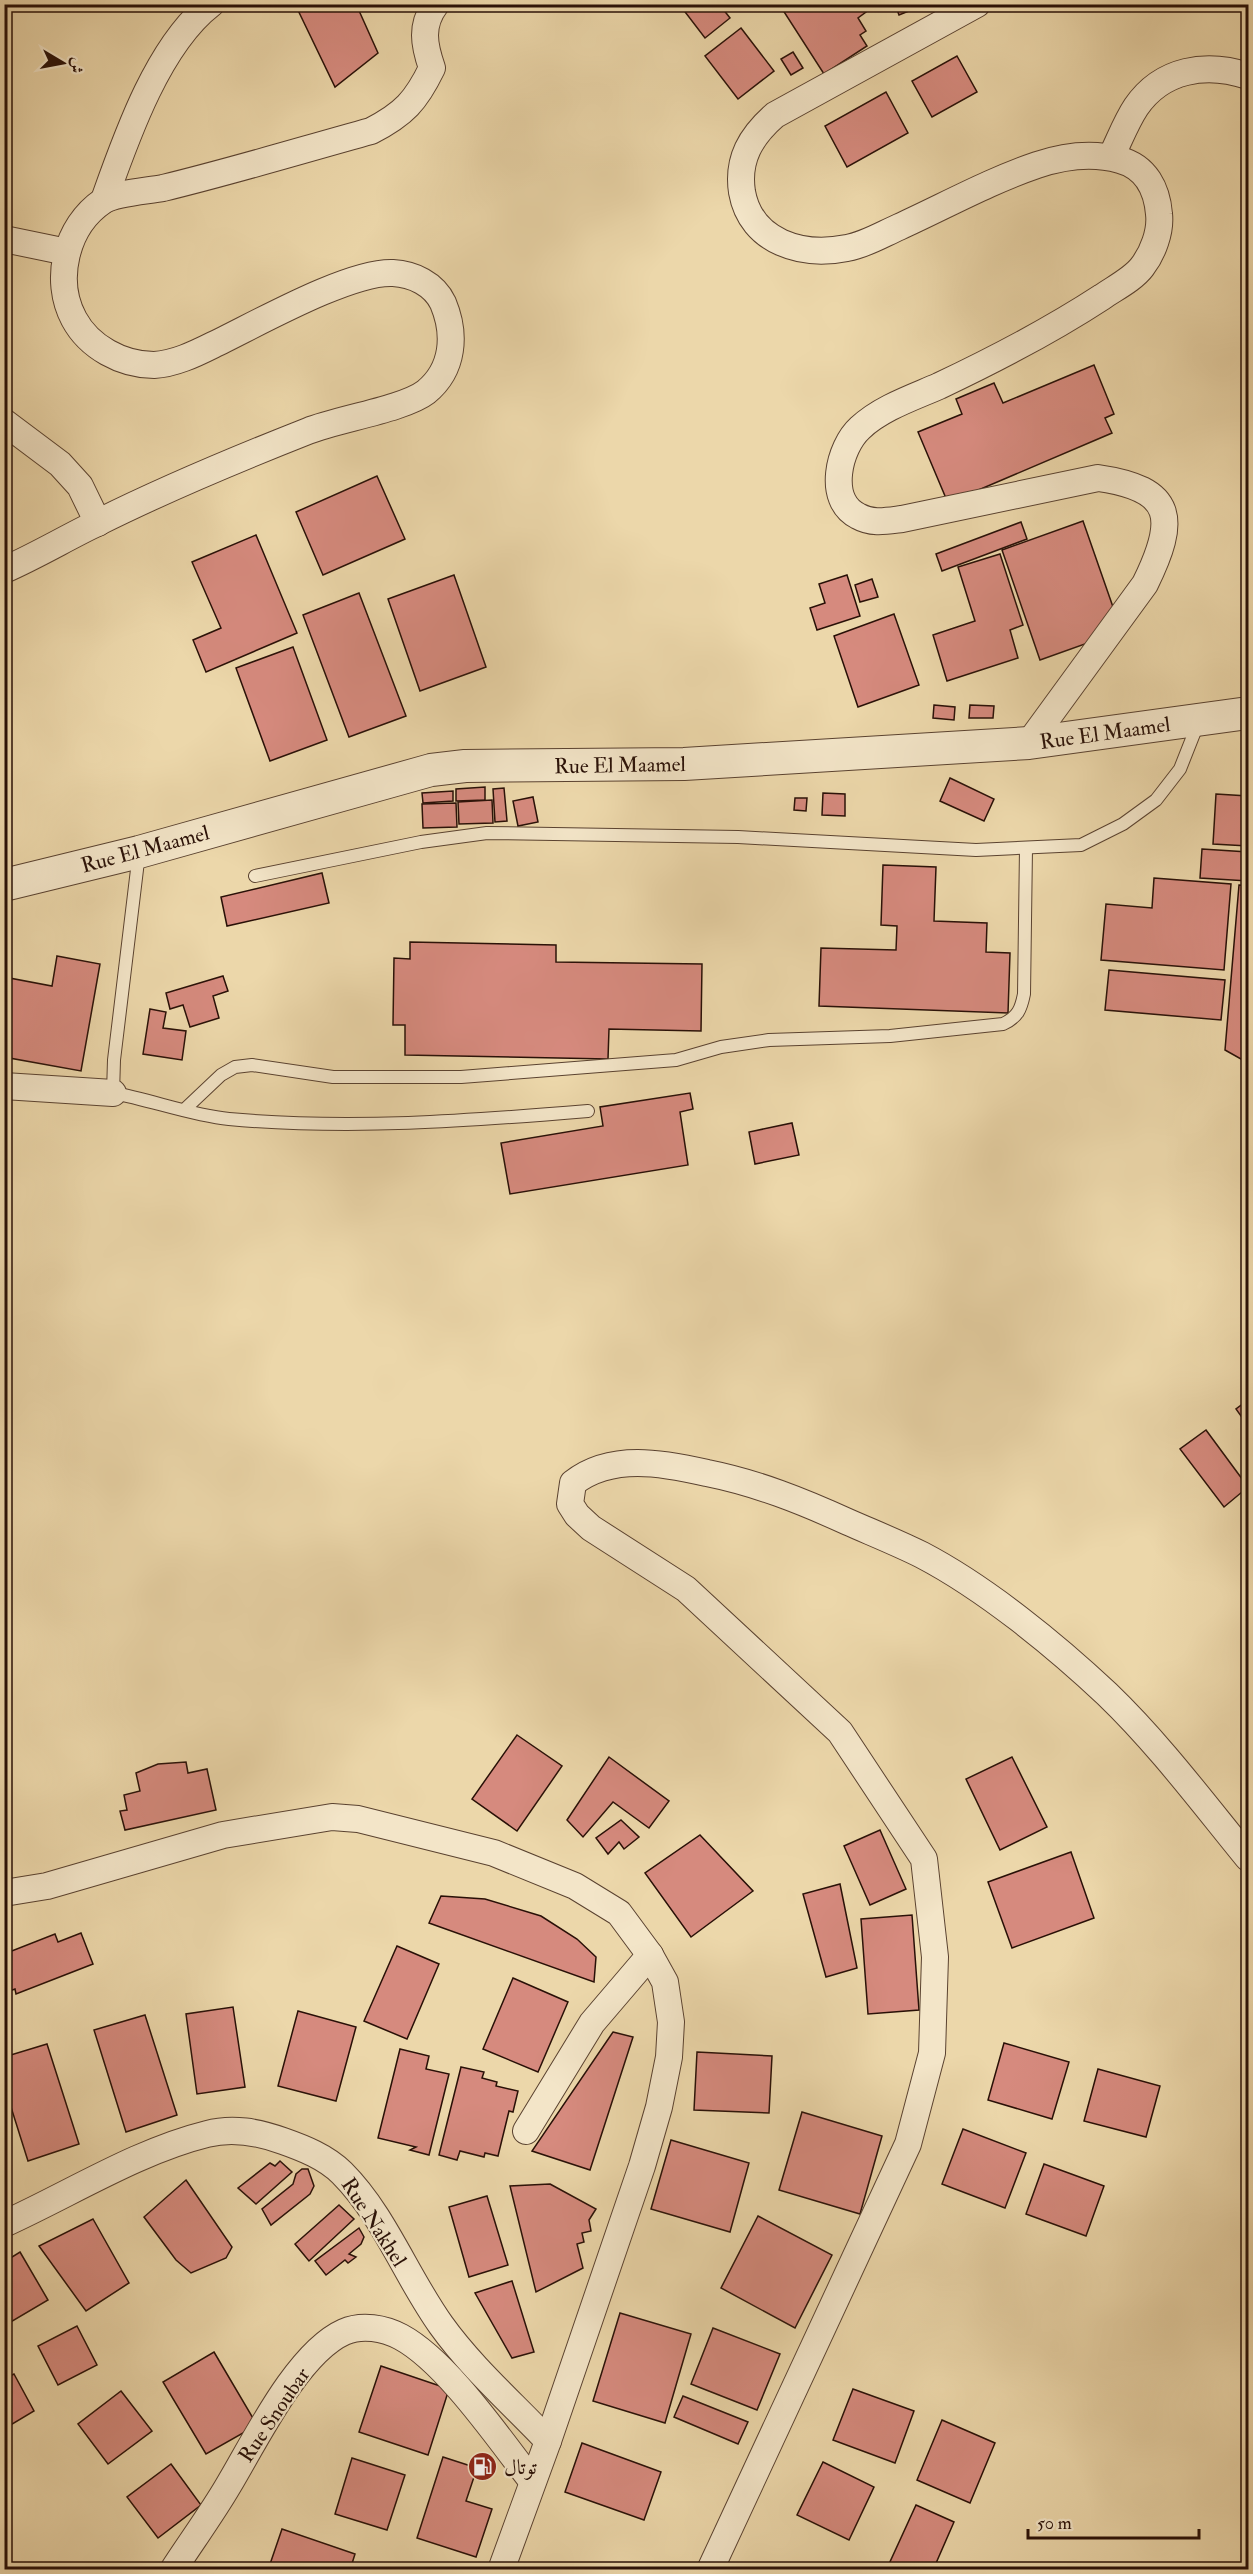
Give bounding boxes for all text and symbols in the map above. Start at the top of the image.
north arrow [33,33,93,93]
text: ش [66,56,88,75]
street label: Rue El Maamel [1038,711,1173,756]
street label: Rue El Maamel [554,751,687,780]
street label: Rue El Maamel [78,819,213,880]
street label: Rue Nakhel [335,2173,413,2272]
street label: Rue Snoubar [233,2362,316,2468]
fuel station icon: توتال [467,2451,499,2483]
place label: توتال [504,2454,538,2481]
scale bar [1028,2502,1199,2540]
text: 50 m [1037,2512,1072,2535]

